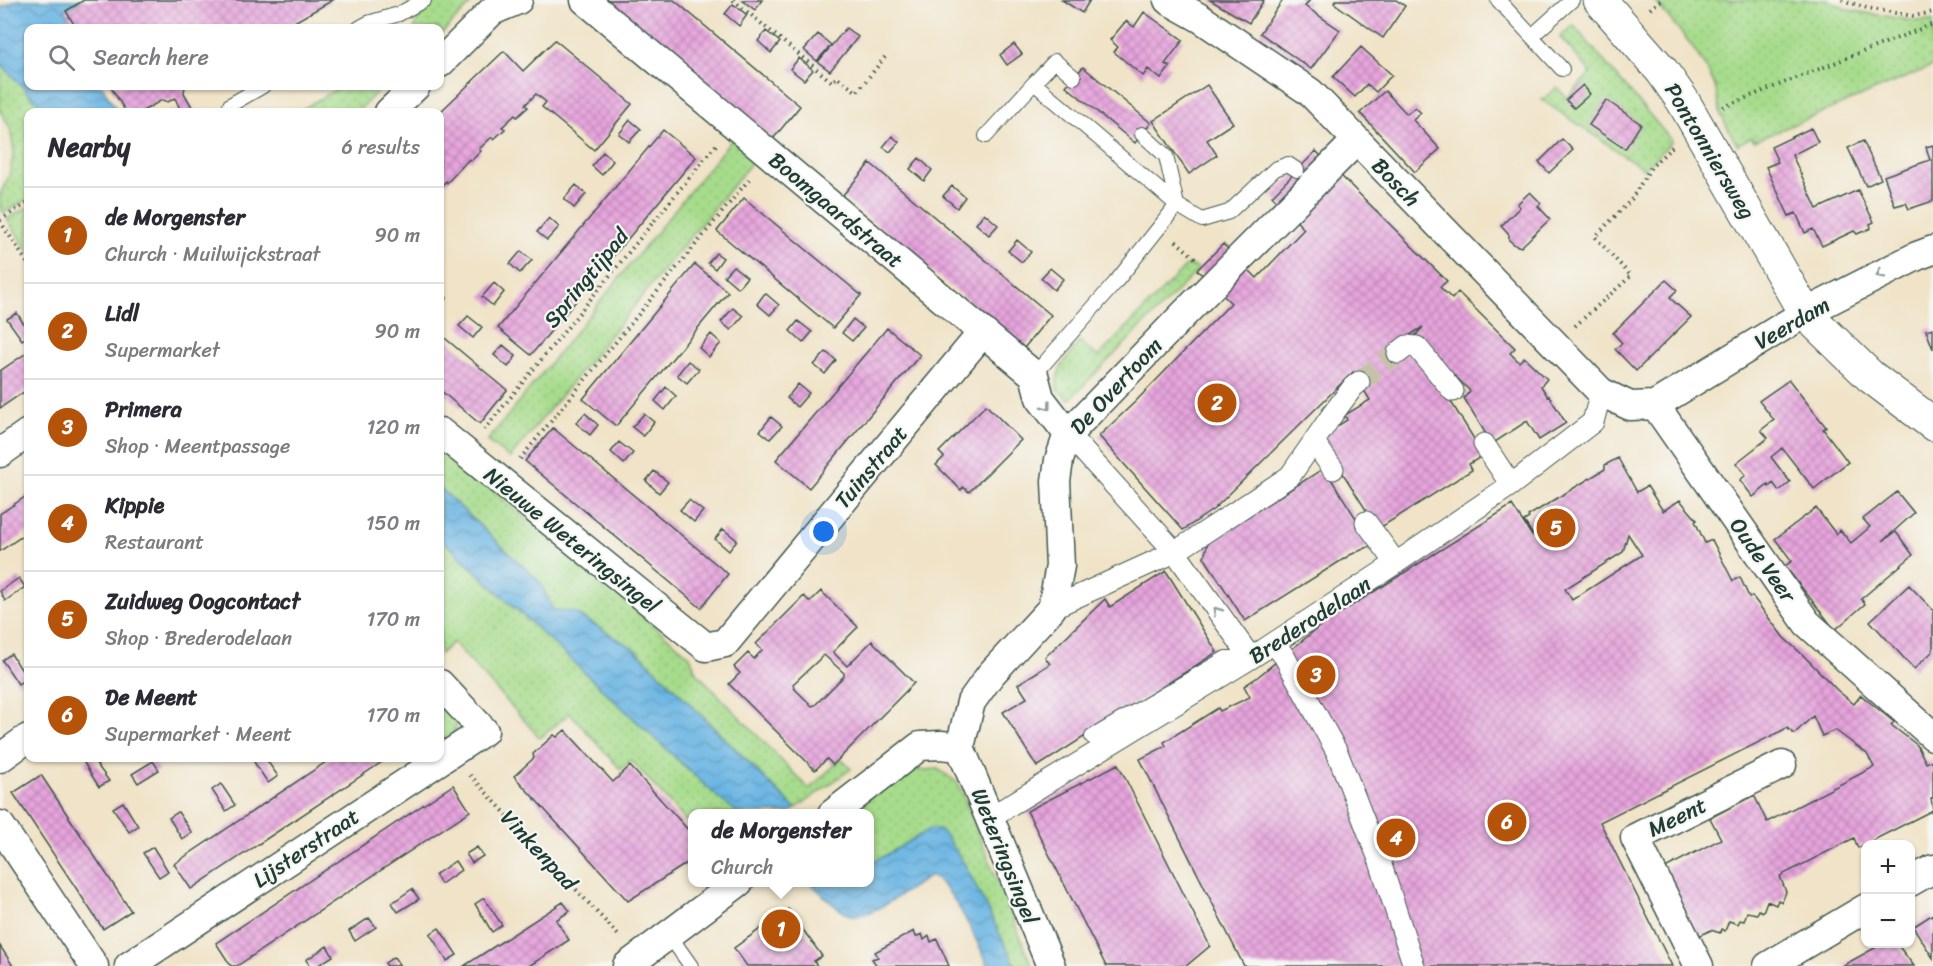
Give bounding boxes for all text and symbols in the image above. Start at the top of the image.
search box [24,24,444,90]
text: Search here [93,38,209,77]
icon: search [45,41,78,74]
street label: Pontonniersweg [1654,75,1766,227]
text: Nearby [48,124,130,170]
text: 6 results [341,130,420,165]
street label: Boomgaardstraat [760,141,913,279]
street label: Bosch [1362,148,1430,216]
text: de Morgenster [105,198,245,237]
text: 1 [63,218,72,253]
text: 90 m [375,218,420,253]
street label: Springtijpad [533,218,640,337]
text: Church · Muilwijckstraat [105,237,320,272]
one-way arrow [1875,267,1886,279]
street label: Veerdam [1747,285,1837,361]
text: Lidl [105,294,139,333]
text: 2 [62,314,73,349]
text: 90 m [375,314,420,349]
street label: De Overtoom [1060,328,1172,444]
text: Supermarket [105,333,220,368]
pin: 2 [1198,380,1236,426]
text: Primera [105,390,182,429]
one-way arrow [1039,400,1050,411]
text: 3 [62,410,73,445]
text: 120 m [367,410,420,445]
street label: Tuinstraat [824,416,918,518]
text: Shop · Meentpassage [105,429,290,464]
street label: Nieuwe Weteringsingel [475,456,670,624]
text: Kippie [105,486,164,525]
text: 4 [61,506,74,541]
text: 150 m [366,506,420,541]
pin: 5 [1536,506,1576,550]
street label: Oude Veer [1719,509,1808,612]
your location [809,517,838,546]
text: Restaurant [105,525,204,560]
street label: Brederodelaan [1241,565,1379,675]
text: Zuidweg Oogcontact [105,582,300,621]
text: 5 [61,602,74,637]
text: 170 m [367,602,420,637]
one-way arrow [1213,606,1224,617]
text: Shop · Brederodelaan [105,621,292,656]
pin: 3 [1296,652,1336,698]
text: De Meent [105,678,197,717]
text: 6 [62,698,73,733]
text: 170 m [367,698,420,733]
text: Supermarket · Meent [105,717,292,752]
street label: Weteringsingel [960,782,1050,931]
street label: Meent [1641,786,1714,848]
street label: Lijsterstraat [244,797,368,898]
street label: Vinkenpad [491,800,588,901]
pin: 6 [1488,800,1526,844]
popup [688,809,874,887]
text: de Morgenster [711,811,851,850]
pin: 4 [1376,816,1416,860]
map controls [1861,840,1915,948]
button: + [1861,840,1915,894]
text: Church [711,850,774,885]
button: − [1861,894,1915,948]
pin: 1 [762,906,800,952]

